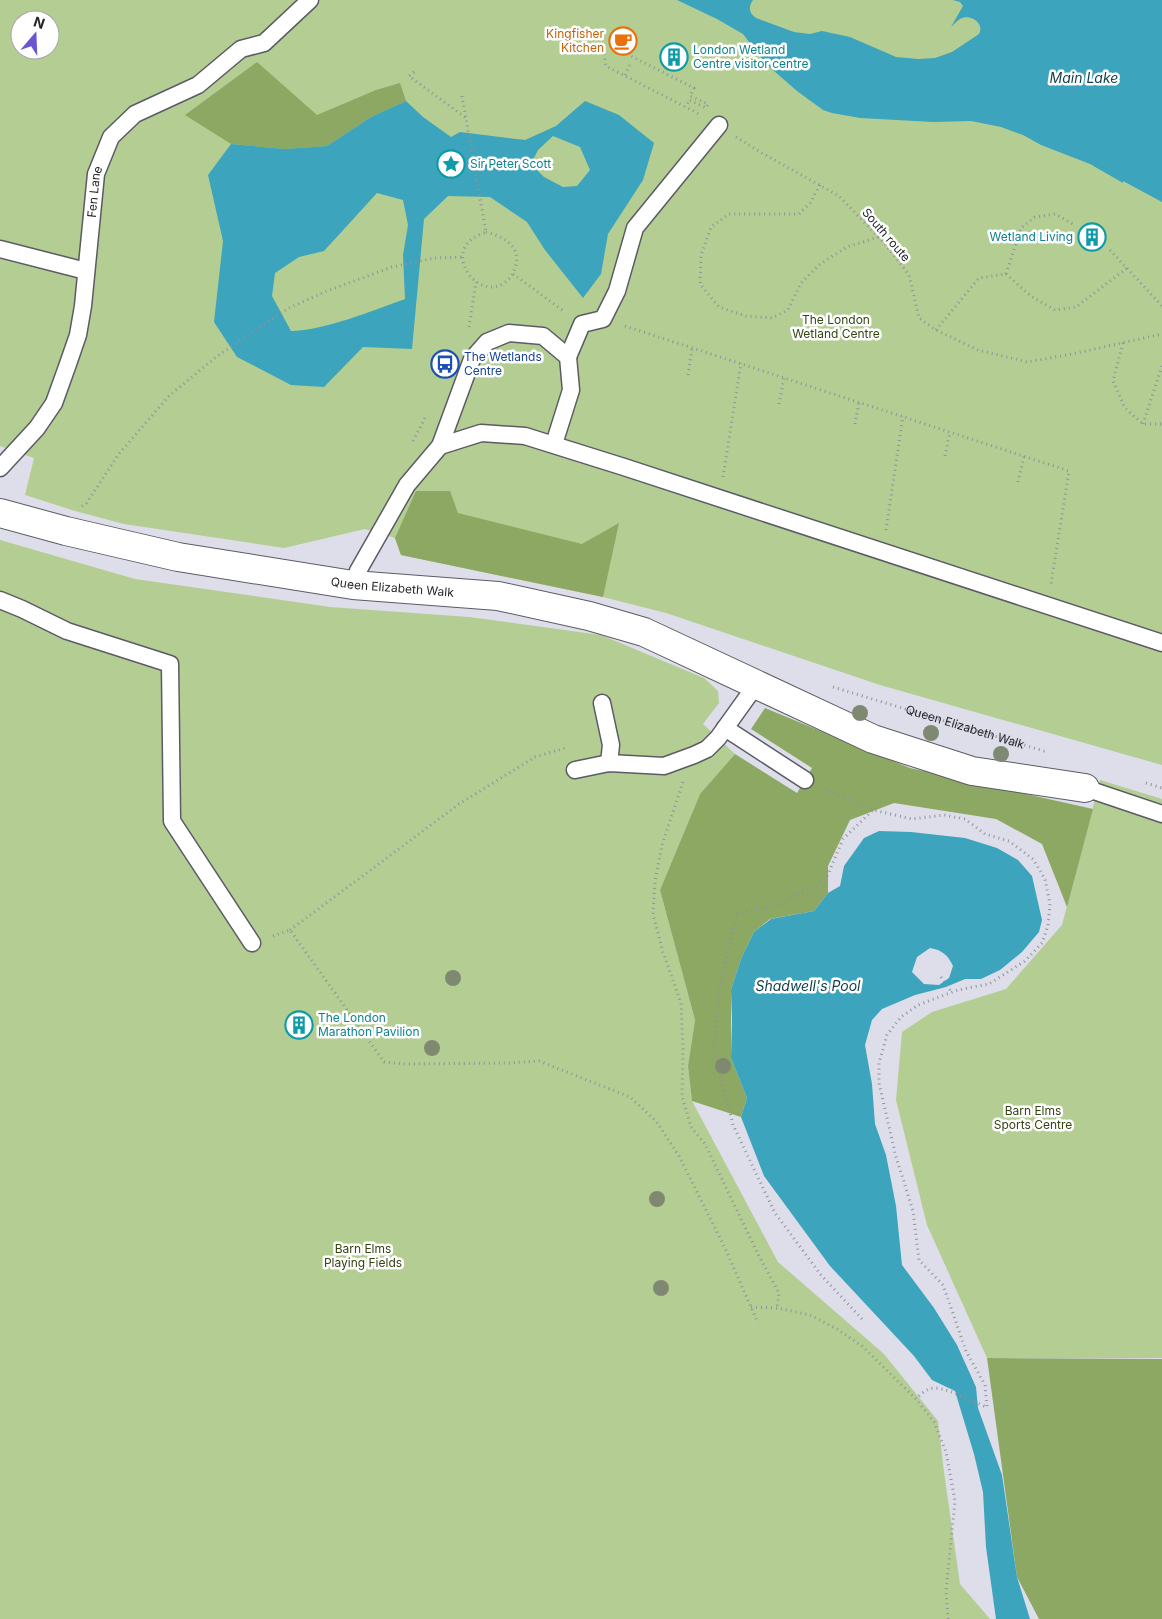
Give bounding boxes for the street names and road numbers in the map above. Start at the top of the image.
street label: Fen Lane [84,164,105,218]
street label: South route [859,205,914,264]
street label: Queen Elizabeth Walk [330,574,455,600]
street label: Queen Elizabeth Walk [904,702,1027,752]

